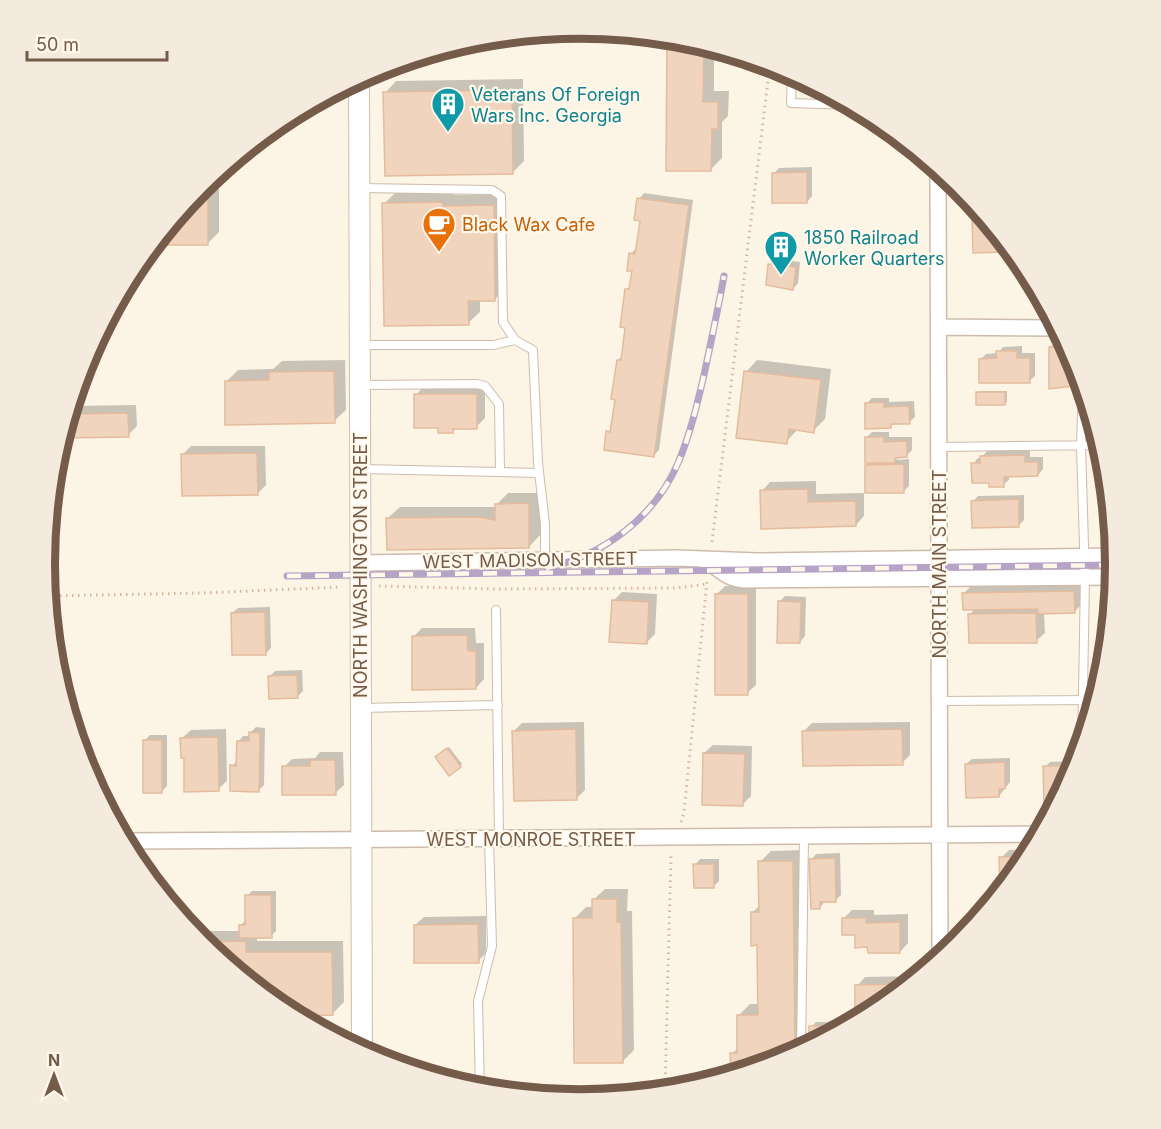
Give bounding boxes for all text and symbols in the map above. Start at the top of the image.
scale bar [27,24,166,62]
text: 50 m [36,34,79,55]
place label: Veterans Of Foreign Wars Inc. Georgia [471,84,641,126]
building icon: Veterans Of Foreign Wars Inc. Georgia [430,86,466,133]
cafe icon: Black Wax Cafe [421,206,457,253]
place label: Black Wax Cafe [462,214,595,235]
place label: 1850 Railroad Worker Quarters [804,227,945,269]
building icon: 1850 Railroad Worker Quarters [763,229,799,276]
street label: NORTH WASHINGTON STREET [350,432,371,698]
street label: NORTH MAIN STREET [929,469,950,659]
street label: WEST MADISON STREET [422,548,638,572]
street label: WEST MONROE STREET [426,829,636,850]
north arrow [24,1045,84,1105]
text: N [48,1050,60,1070]

